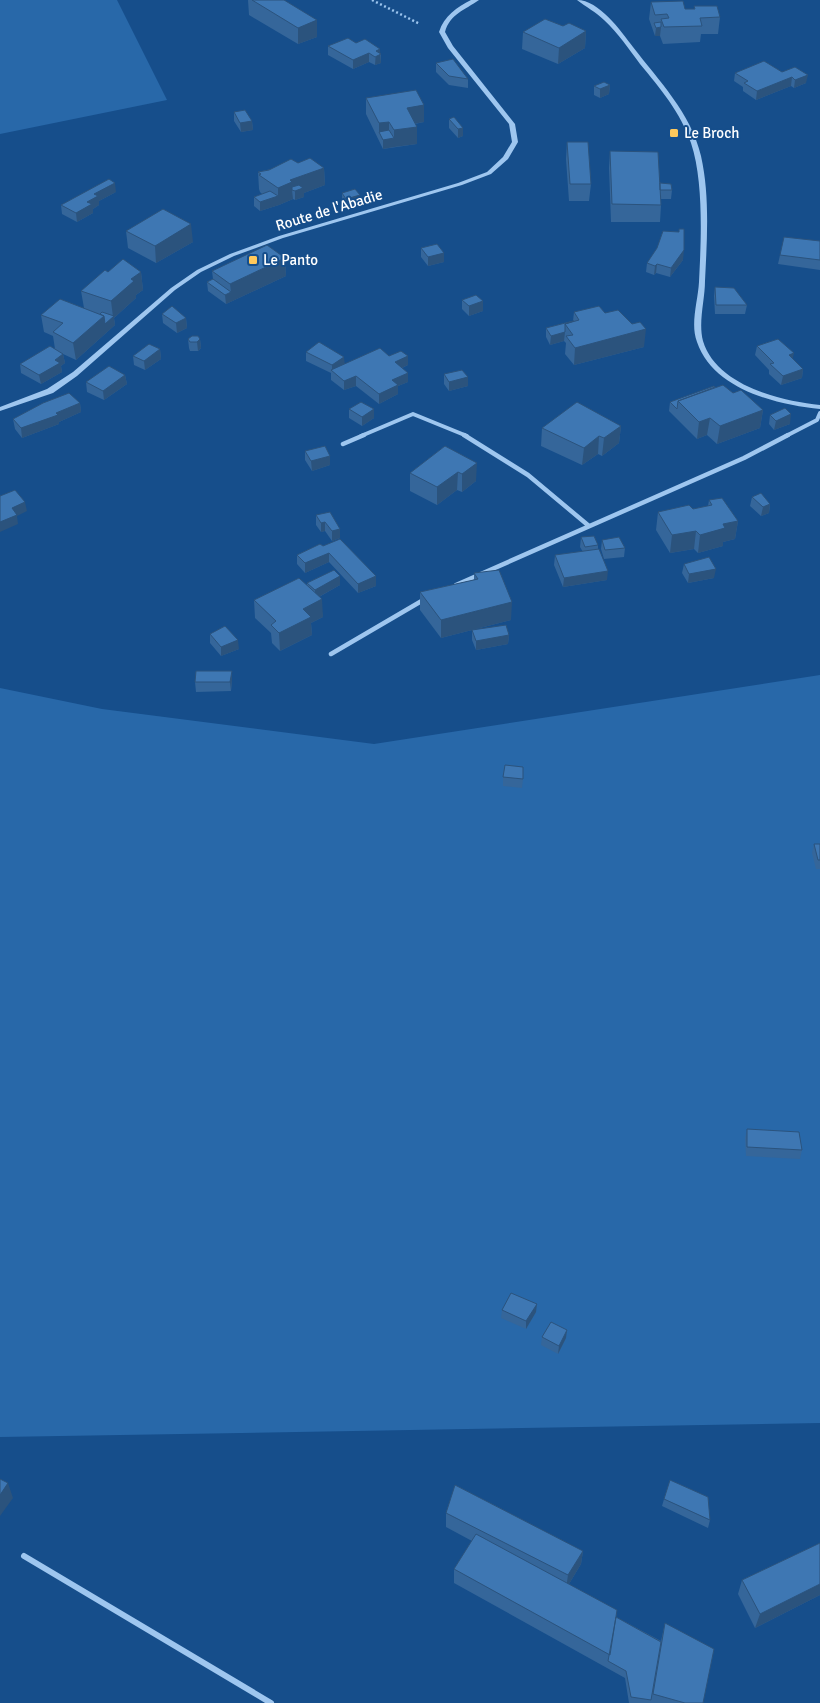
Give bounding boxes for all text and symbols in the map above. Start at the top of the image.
place label: Le Broch [684,124,739,142]
marker: Le Broch [668,127,680,139]
street label: Route de l'Abadie [273,185,385,235]
place label: Le Panto [263,251,318,269]
marker: Le Panto [247,254,259,266]

